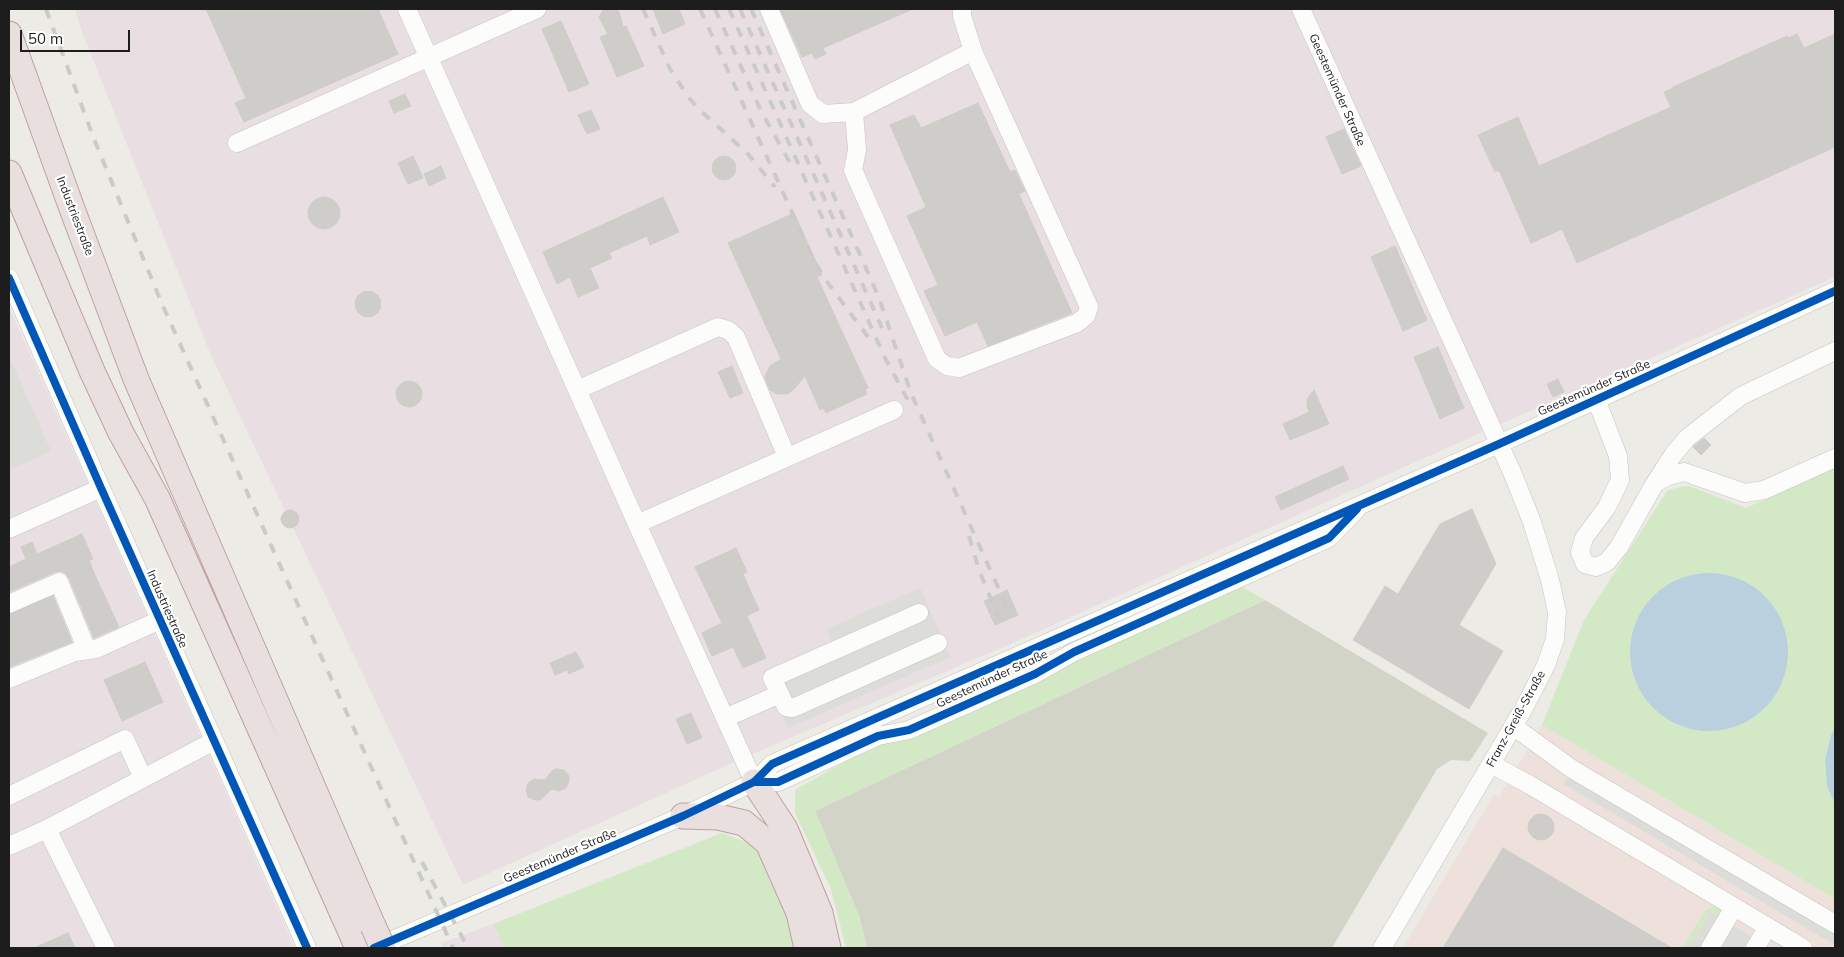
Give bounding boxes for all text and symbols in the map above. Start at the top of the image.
scale bar [22,20,132,52]
text: 50 m [28,29,63,48]
street label: Geestemünder Straße [1306,32,1368,148]
street label: Industriestraße [53,174,97,258]
street label: Geestemünder Straße [1536,357,1652,419]
street label: Industriestraße [143,568,191,650]
street label: Geestemünder Straße [934,647,1050,711]
street label: Franz-Greiß-Straße [1483,668,1549,770]
street label: Geestemünder Straße [501,826,619,886]

